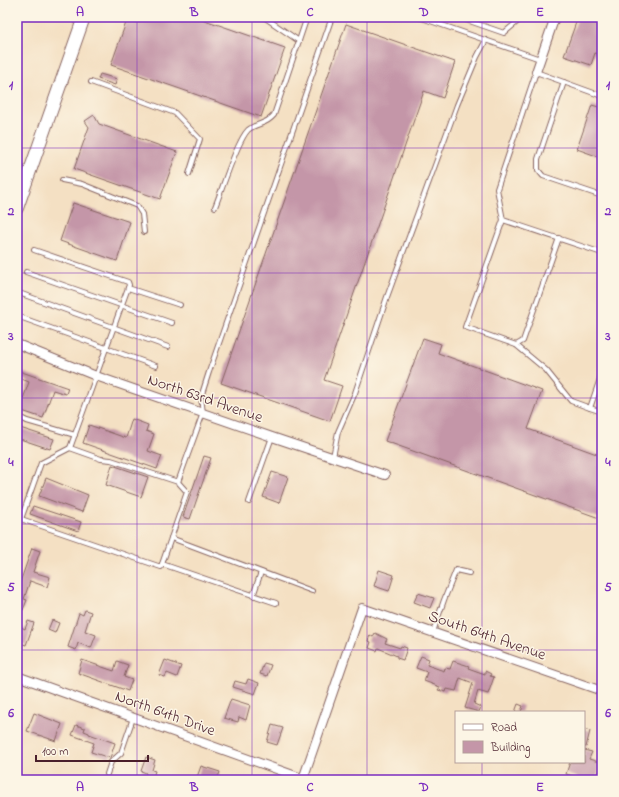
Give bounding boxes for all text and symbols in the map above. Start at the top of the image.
text: A [76,3,84,22]
text: B [189,3,199,22]
text: C [306,3,314,22]
text: D [418,3,429,22]
text: E [536,3,544,22]
text: 1 [9,76,14,95]
text: 1 [606,76,611,95]
text: 2 [7,202,15,221]
text: 2 [604,202,612,221]
text: 3 [7,327,14,346]
text: 3 [604,327,611,346]
street label: North 63rd Avenue [144,368,267,430]
text: 4 [7,453,14,472]
text: 4 [604,453,611,472]
text: 5 [7,578,15,597]
text: 5 [604,578,612,597]
street label: South 64th Avenue [425,605,550,668]
street label: North 64th Drive [112,685,219,744]
text: 6 [7,704,14,723]
text: 6 [604,704,611,723]
legend [455,711,585,763]
text: Road [491,719,517,737]
scale bar [36,737,148,763]
text: Building [490,739,530,758]
text: 100 m [42,743,69,761]
text: A [76,778,84,797]
text: B [189,778,199,797]
text: C [306,778,314,797]
text: D [418,778,429,797]
text: E [536,778,544,797]

